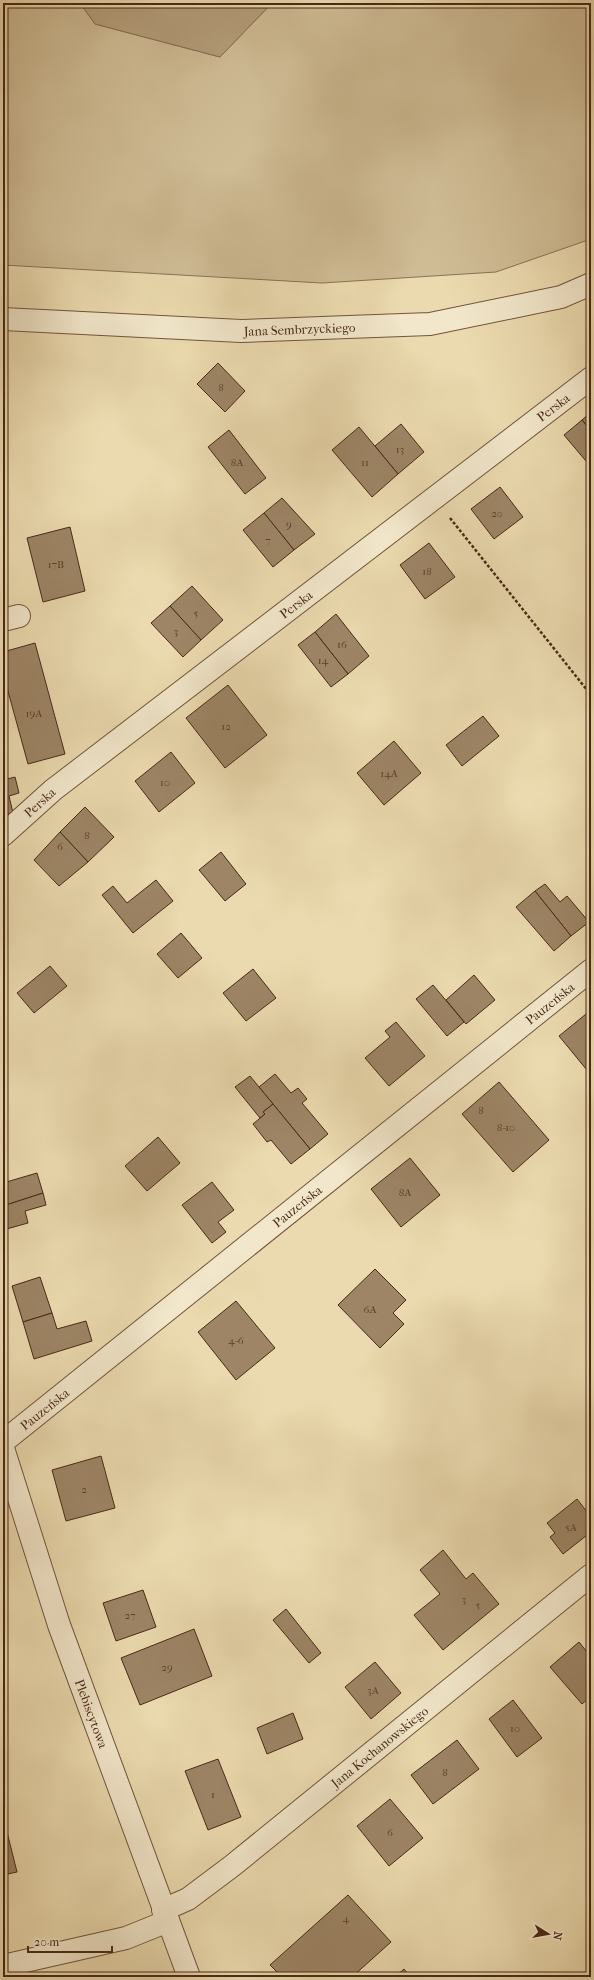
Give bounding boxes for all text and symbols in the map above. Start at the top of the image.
street label: Jana Sembrzyckiego [243,319,356,338]
house number: 8 [218,381,224,394]
street label: Perska [534,389,573,424]
house number: 13 [396,443,404,456]
house number: 8A [231,456,244,469]
house number: 11 [361,456,369,469]
house number: 20 [491,507,503,520]
house number: 9 [286,518,292,531]
house number: 7 [265,534,271,547]
house number: 17B [48,558,64,571]
house number: 18 [422,565,432,578]
street label: Perska [276,586,316,621]
house number: 5 [194,607,199,620]
house number: 3 [174,625,178,638]
house number: 16 [337,638,347,651]
house number: 14 [318,654,329,667]
house number: 19A [26,707,43,720]
house number: 12 [221,720,231,733]
house number: 14A [380,767,399,780]
house number: 10 [160,776,170,789]
street label: Perska [21,784,59,820]
house number: 8 [84,829,90,842]
house number: 6 [57,840,63,853]
street label: Pauzeńska [522,978,578,1027]
house number: 8 [478,1104,484,1117]
house number: 8-10 [497,1121,515,1134]
street label: Pauzeńska [270,1181,325,1230]
house number: 8A [399,1186,412,1199]
house number: 6A [363,1303,377,1316]
house number: 4-6 [228,1334,244,1347]
street label: Pauzeńska [17,1384,73,1433]
house number: 2 [81,1483,87,1496]
house number: 5A [565,1521,578,1534]
house number: 3 [462,1593,466,1606]
house number: 5 [476,1599,481,1612]
house number: 27 [125,1609,135,1622]
house number: 29 [161,1661,173,1674]
street label: Plebiscytowa [72,1677,112,1751]
house number: 3A [367,1684,380,1697]
street label: Jana Kochanowskiego [327,1703,431,1791]
house number: 10 [510,1722,520,1735]
house number: 8 [442,1766,448,1779]
house number: 1 [211,1788,215,1801]
house number: 6 [387,1826,393,1839]
house number: 4 [343,1912,350,1925]
north arrow [528,1914,568,1954]
scale bar [28,1928,112,1954]
text: N [550,1930,565,1942]
text: 20 m [34,1935,59,1949]

